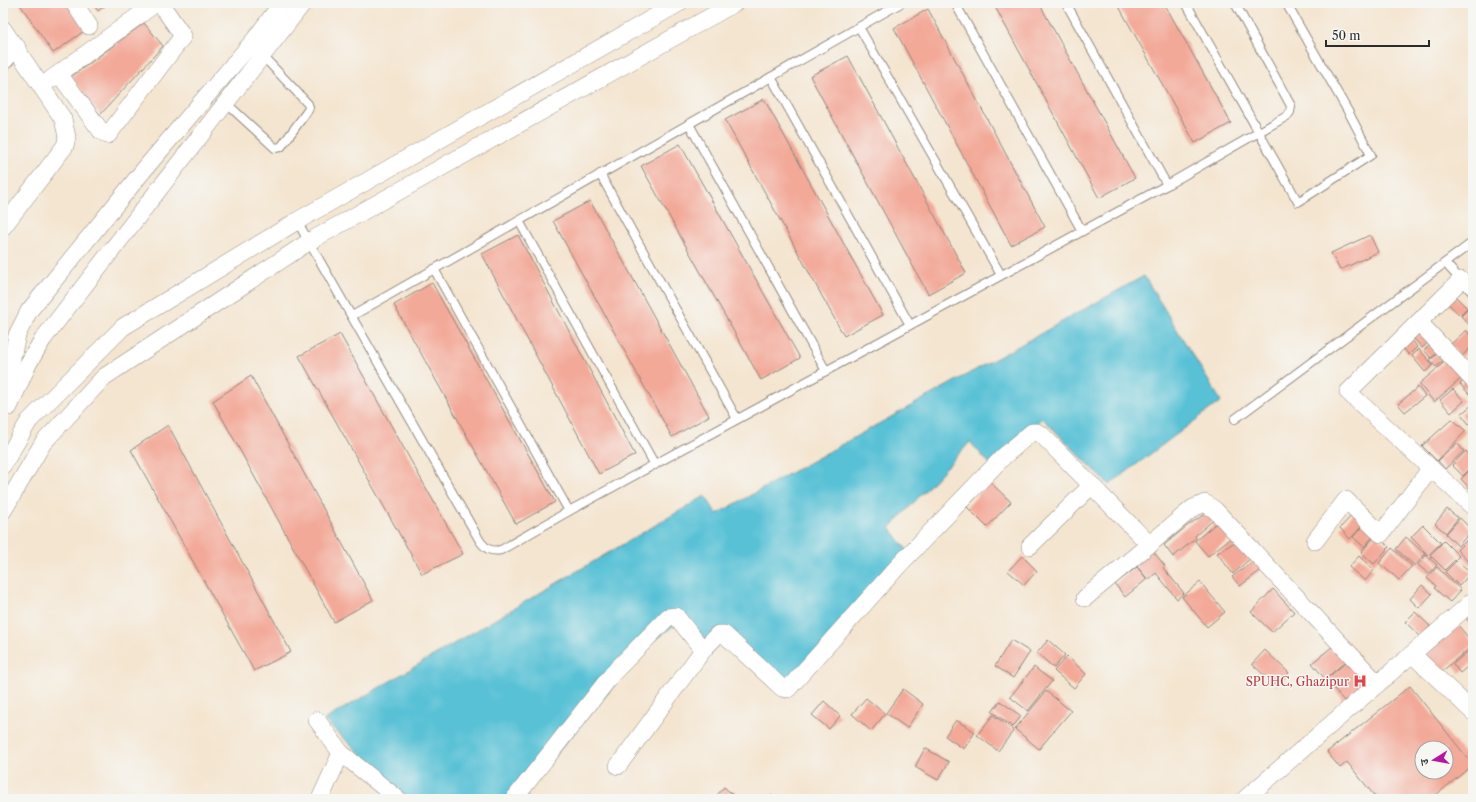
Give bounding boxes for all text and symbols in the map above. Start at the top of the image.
scale bar [1326,22,1429,48]
text: 50 m [1332,28,1361,43]
hospital icon: SPUHC, Ghazipur [1352,673,1368,689]
place label: SPUHC, Ghazipur [1246,674,1349,689]
north arrow [1414,740,1454,780]
text: उ [1417,756,1432,767]

